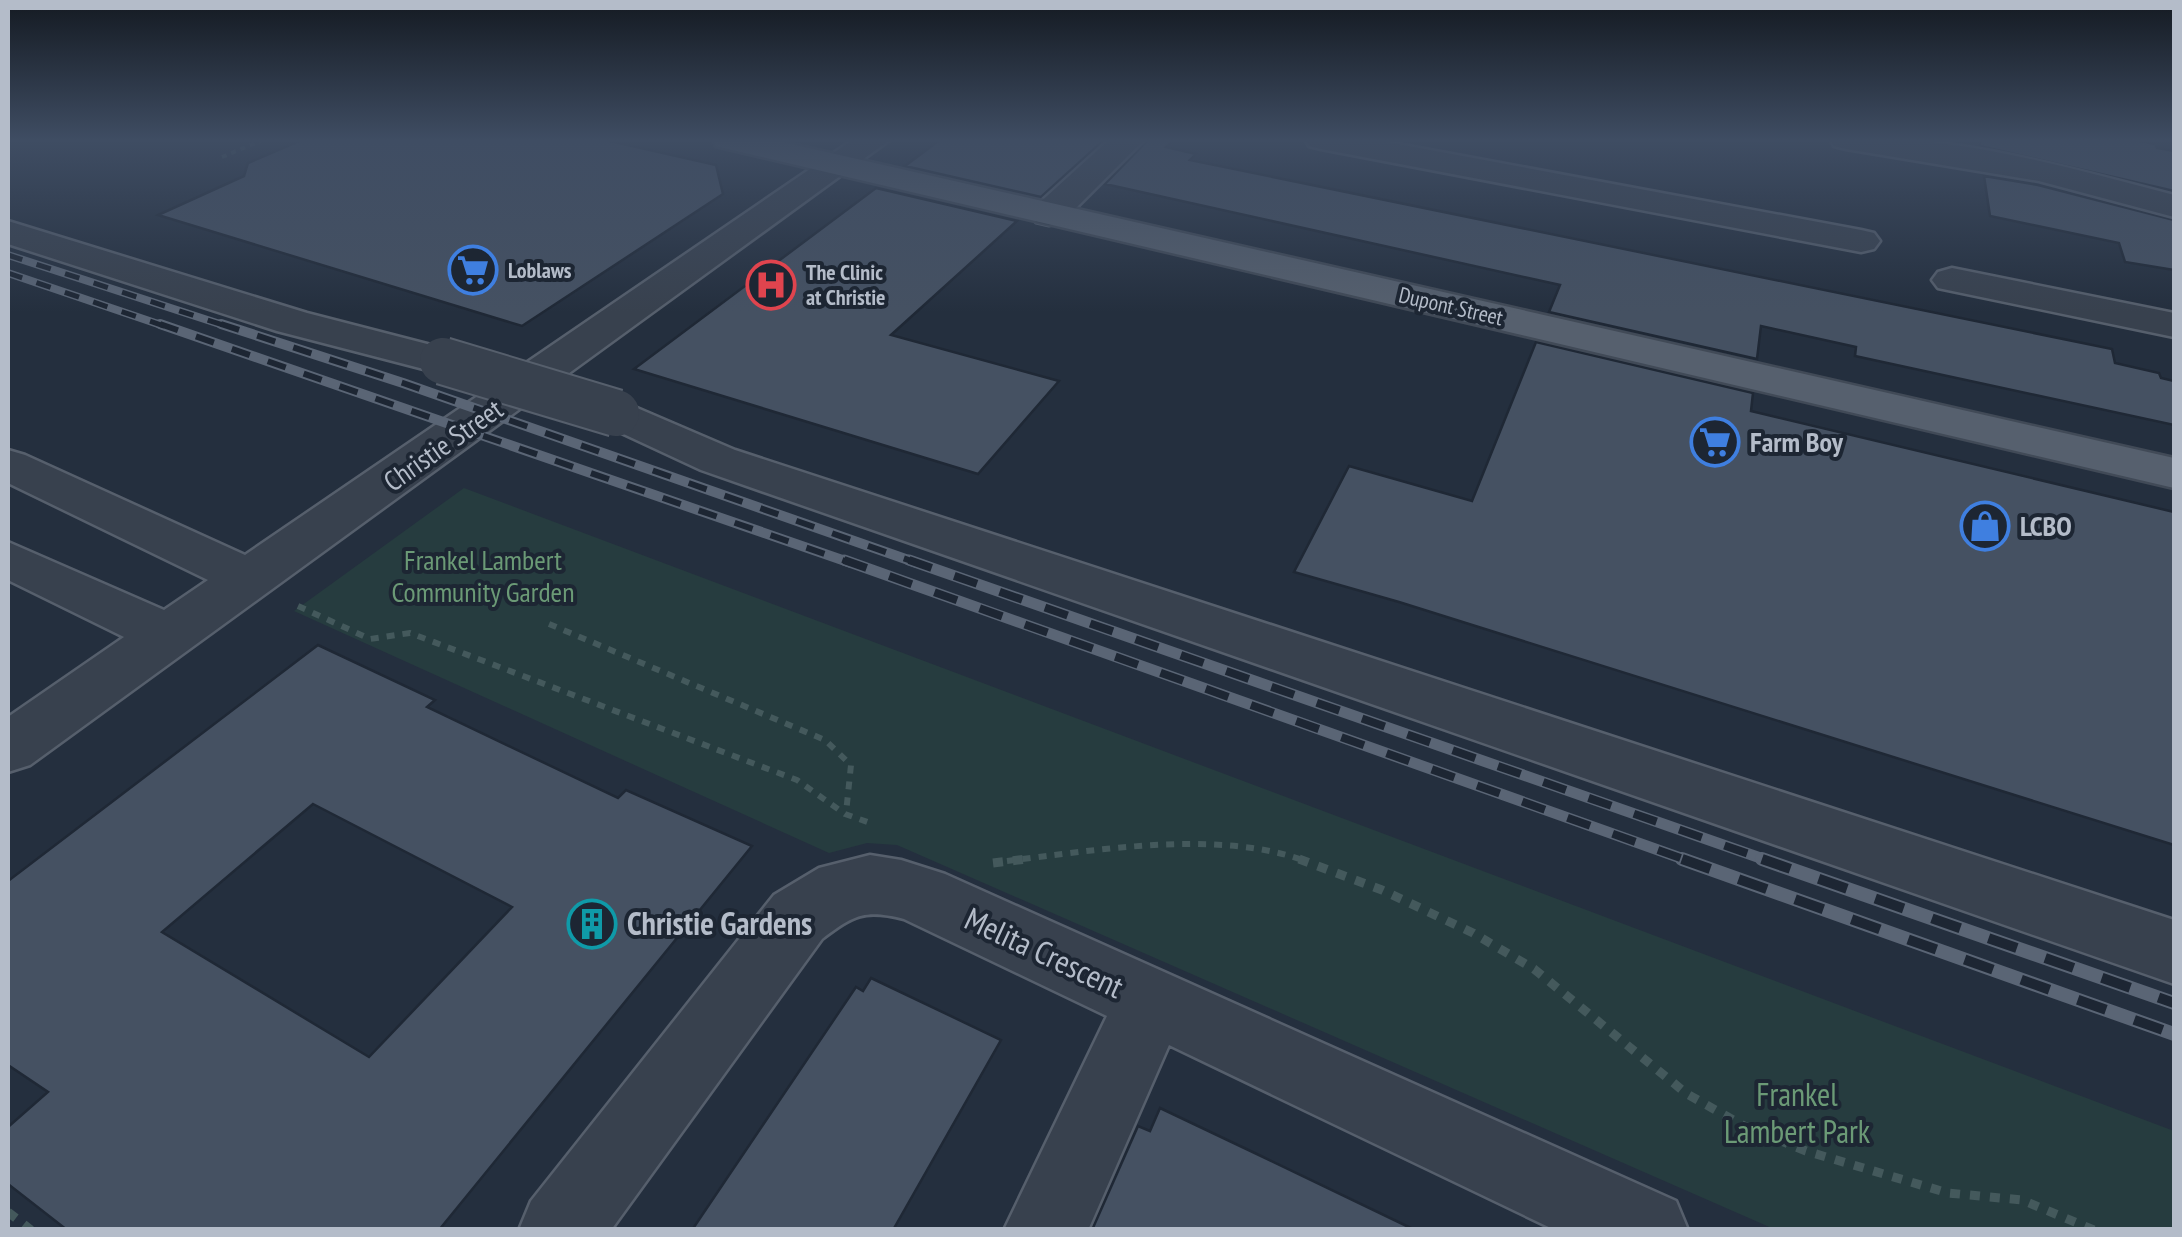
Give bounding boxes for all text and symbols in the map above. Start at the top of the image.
supermarket icon: Loblaws [447,244,499,296]
place label: Loblaws [508,256,572,284]
place label: The Clinic at Christie [806,258,886,311]
hospital icon: The Clinic at Christie [745,259,797,311]
street label: Dupont Street [1396,280,1506,332]
street label: Christie Street [376,390,510,499]
supermarket icon: Farm Boy [1689,416,1741,468]
place label: Farm Boy [1750,423,1844,460]
shop icon: LCBO [1959,500,2011,552]
place label: LCBO [2020,507,2072,544]
park label: Frankel Lambert Community Garden [392,541,574,610]
street label: Melita Crescent [958,897,1131,1007]
building icon: Christie Gardens [566,898,618,950]
place label: Christie Gardens [627,902,812,944]
park label: Frankel Lambert Park [1724,1073,1871,1152]

